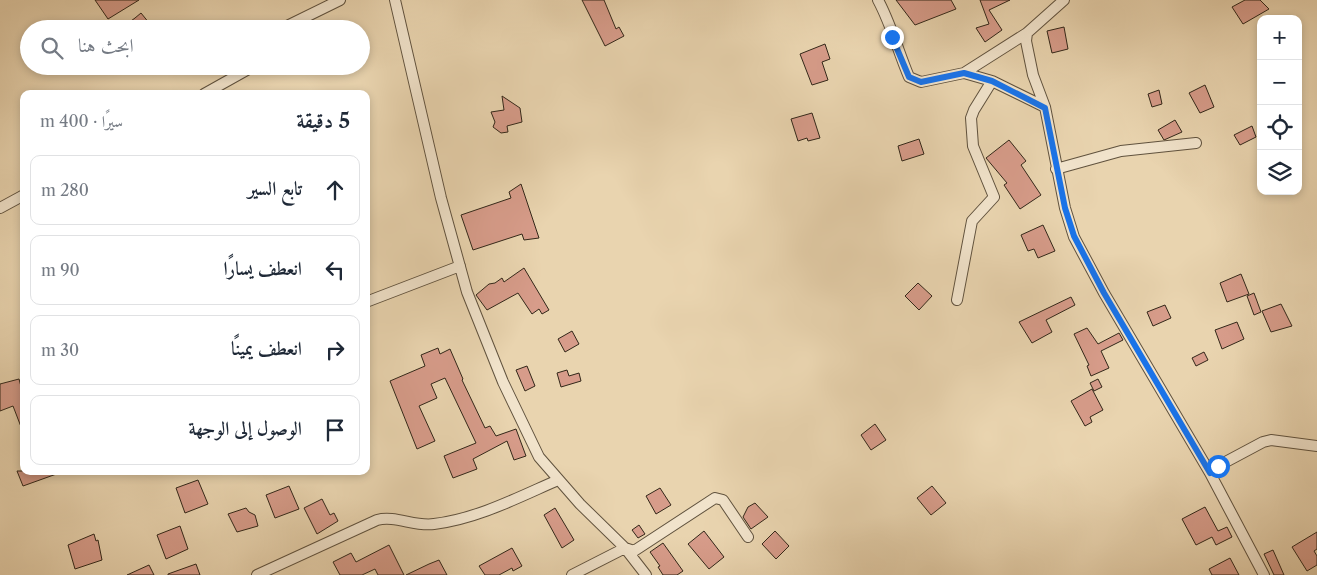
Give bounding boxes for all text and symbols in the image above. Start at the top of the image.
map controls [1257,15,1302,195]
button: + [1257,15,1302,60]
search box [20,20,370,75]
route end [881,26,904,49]
icon: search [38,34,66,62]
text: ابحث هنا [78,34,134,57]
button: − [1257,60,1302,105]
button: locate [1257,105,1302,150]
text: 5 دقيقة [296,108,350,133]
text: سيرًا · 400 m [40,111,123,131]
button: layers [1257,150,1302,195]
icon: ahead [321,176,349,204]
text: تابع السير [248,177,302,200]
text: 280 m [41,180,89,200]
icon: left [321,256,349,284]
text: انعطف يسارًا [223,257,302,280]
text: 90 m [41,260,80,280]
icon: right [321,336,349,364]
text: انعطف يمينًا [231,337,302,360]
text: 30 m [41,340,79,360]
icon: arrive [321,416,349,444]
text: الوصول إلى الوجهة [188,417,302,440]
route start [1207,455,1230,478]

